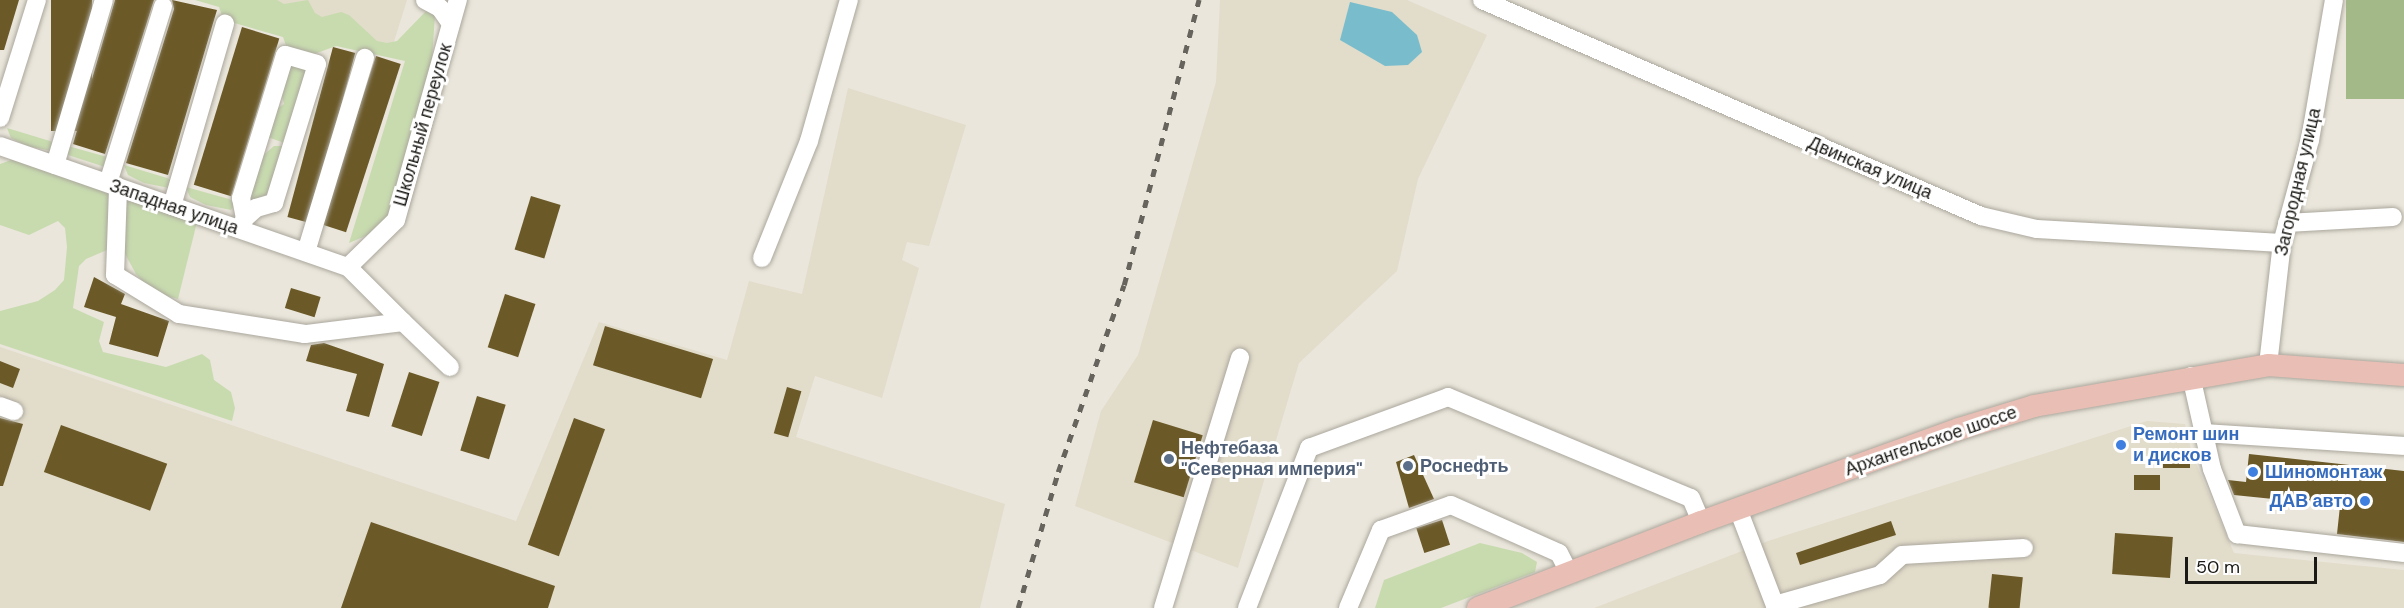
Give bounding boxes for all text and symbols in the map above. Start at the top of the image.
street label: Школьный переулок [389,41,457,209]
street label: Загородная улица [2270,106,2326,258]
street label: Двинская улица [1805,132,1935,204]
street label: Западная улица [107,175,241,239]
street label: Архангельское шоссе [1842,401,2020,481]
place label: Ремонт шин и дисков [2133,424,2239,466]
place label: Нефтебаза "Северная империя" [1181,438,1362,480]
marker: Ремонт шин и дисков [2114,438,2128,452]
marker: Нефтебаза "Северная империя" [1162,452,1176,466]
place label: Роснефть [1420,455,1509,477]
marker: Роснефть [1401,459,1415,473]
place label: Шиномонтаж [2265,461,2382,483]
marker: Шиномонтаж [2246,465,2260,479]
place label: ДАВ авто [2270,490,2353,512]
marker: ДАВ авто [2358,494,2372,508]
scale bar [2188,545,2320,583]
text: 50 m [2196,555,2240,579]

